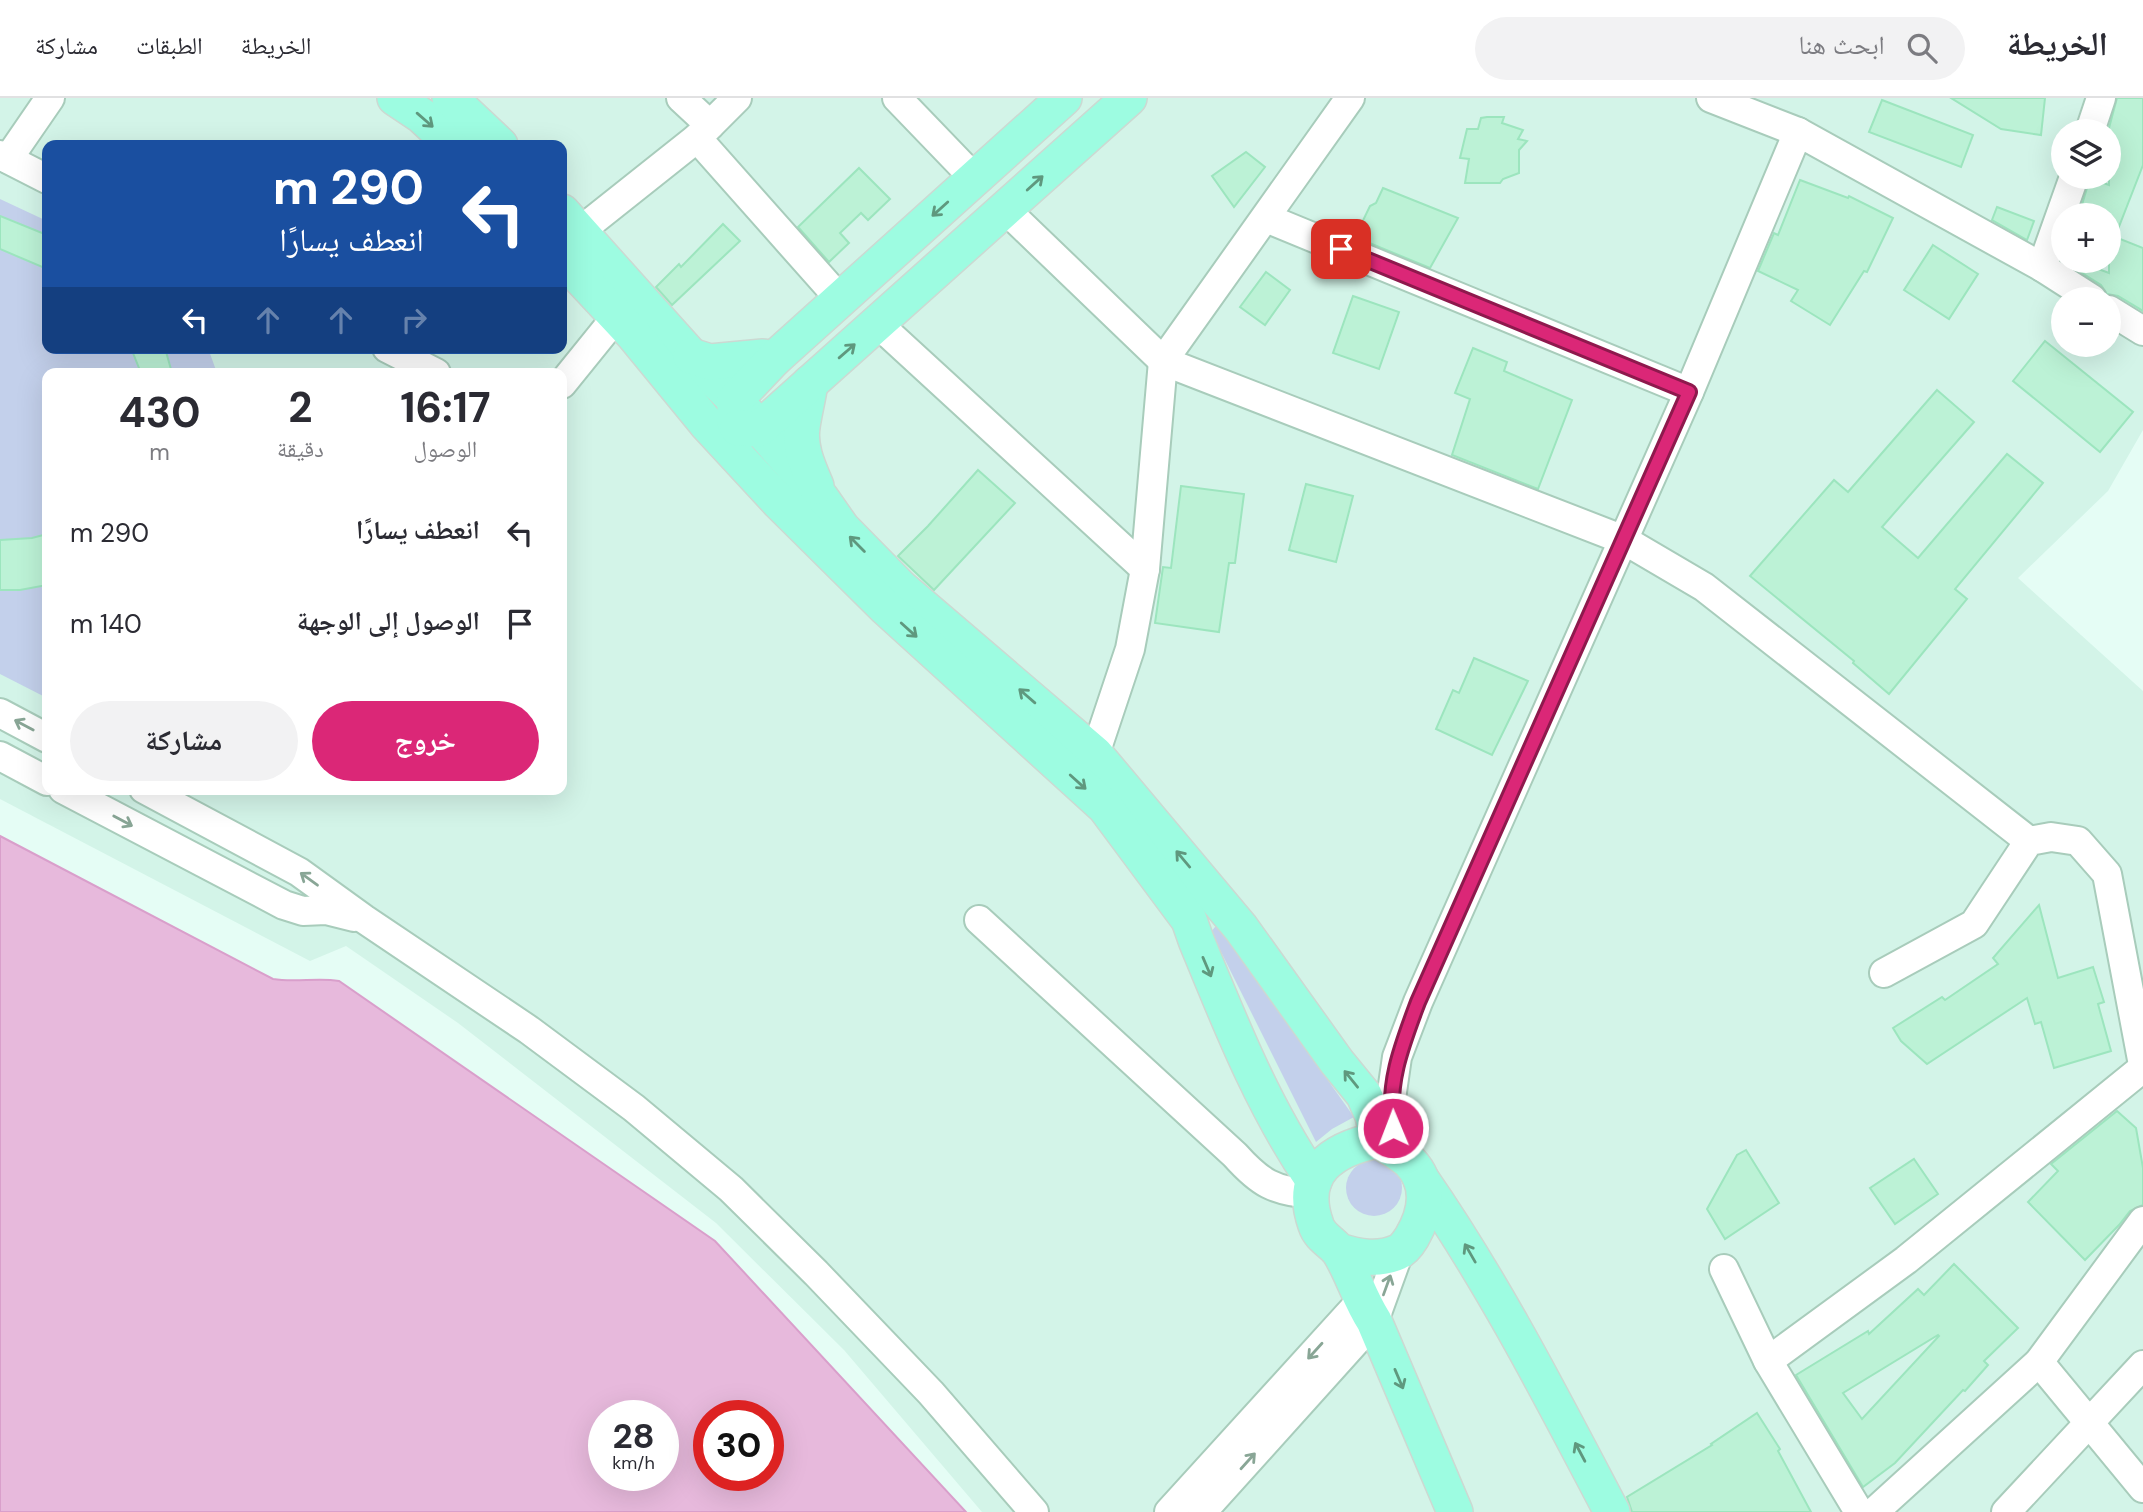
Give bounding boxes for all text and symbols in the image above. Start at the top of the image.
search box [1475,17,1965,80]
text: الخريطة [2007,22,2108,65]
text: ابحث هنا [1799,28,1885,62]
icon: search [1903,29,1941,67]
text: مشاركة [35,30,98,61]
text: الطبقات [136,30,203,61]
text: الخريطة [241,30,311,61]
one-way arrow [416,112,434,128]
map controls [2051,119,2121,357]
button: layers [2051,119,2121,189]
text: 290 m [273,155,424,219]
icon: left [448,168,539,259]
one-way arrow [1026,175,1043,192]
one-way arrow [932,200,949,217]
button: + [2051,203,2121,273]
text: انعطف يسارًا [279,219,424,261]
pin [1311,219,1371,279]
icon: arrive [1322,230,1360,268]
button: − [2051,287,2121,357]
icon: left [176,301,214,339]
icon: ahead [249,301,287,339]
icon: ahead [322,301,360,339]
icon: right [395,301,433,339]
one-way arrow [837,343,855,359]
text: 2 [288,380,313,435]
text: 16:17 [400,380,491,435]
text: 430 [118,385,201,440]
text: دقيقة [277,434,324,464]
text: الوصول [414,434,477,464]
text: m [149,437,170,467]
text: انعطف يسارًا [356,513,480,547]
icon: left [501,514,539,552]
text: 290 m [70,516,149,550]
one-way arrow [849,536,866,553]
text: الوصول إلى الوجهة [297,604,480,638]
icon: arrive [501,605,539,643]
text: 140 m [70,607,142,641]
one-way arrow [900,621,917,638]
one-way arrow [1018,688,1036,704]
button: مشاركة [70,701,298,781]
button: خروج [312,701,539,781]
one-way arrow [14,718,34,732]
one-way arrow [1069,774,1086,791]
one-way arrow [112,815,133,828]
one-way arrow [1176,851,1191,869]
one-way arrow [300,871,319,886]
one-way arrow [1201,955,1214,977]
one-way arrow [1343,1071,1358,1089]
position arrow [1356,1091,1430,1165]
one-way arrow [1463,1243,1477,1263]
one-way arrow [1382,1274,1395,1296]
one-way arrow [1307,1342,1324,1359]
one-way arrow [1393,1368,1406,1390]
speed limit sign: 30 [693,1400,784,1491]
text: 28 [612,1413,655,1459]
one-way arrow [1573,1442,1586,1463]
text: km/h [612,1451,655,1475]
one-way arrow [1240,1452,1256,1470]

